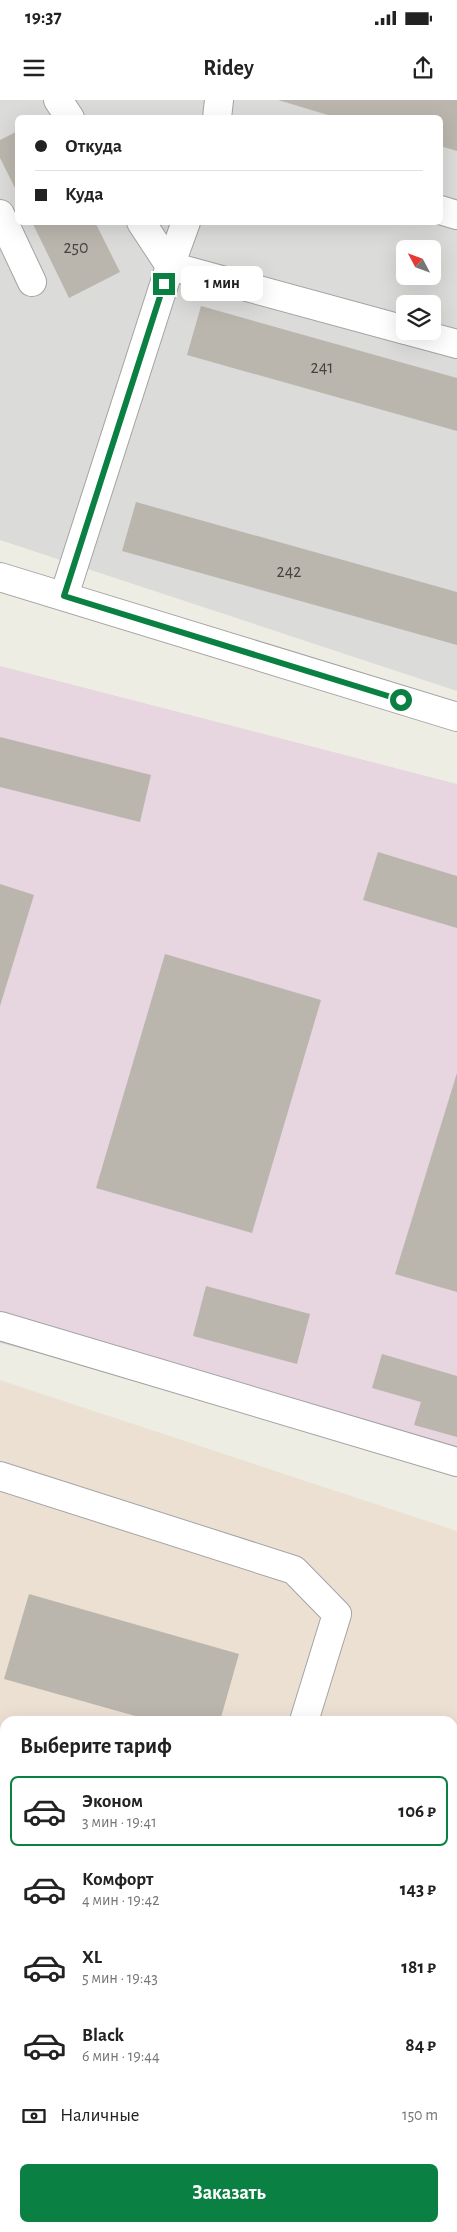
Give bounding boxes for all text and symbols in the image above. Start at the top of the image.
text: 19:37 [25,8,62,27]
icon: menu [20,54,48,82]
icon: share [409,54,437,82]
text: Ridey [203,57,254,79]
text: Откуда [65,137,122,156]
text: Куда [65,185,104,204]
house number: 250 [63,239,89,257]
north arrow [396,240,441,285]
map controls [396,240,441,340]
callout: 1 мин [182,266,264,302]
route end [153,273,175,295]
text: 1 мин [204,275,240,291]
button: layers [396,295,441,340]
house number: 241 [310,359,334,377]
house number: 242 [276,563,302,581]
route start [390,689,412,711]
text: Выберите тариф [20,1735,172,1757]
icon: car [22,1789,67,1834]
text: Эконом [82,1792,143,1811]
text: 106 ₽ [398,1802,436,1821]
text: 3 мин · 19:41 [82,1814,157,1830]
icon: car [22,1867,67,1912]
text: Комфорт [82,1870,153,1889]
text: 143 ₽ [400,1880,436,1899]
text: 4 мин · 19:42 [82,1892,160,1908]
icon: car [22,1945,67,1990]
text: XL [82,1948,102,1967]
text: 181 ₽ [401,1958,436,1977]
text: 5 мин · 19:43 [82,1970,158,1986]
icon: car [22,2023,67,2068]
text: Black [82,2026,124,2045]
text: 84 ₽ [405,2036,436,2055]
text: 6 мин · 19:44 [82,2048,160,2064]
icon: cash [20,2102,48,2130]
text: Наличные [60,2106,140,2125]
text: 150 m [402,2107,438,2123]
button: Заказать [20,2164,438,2222]

